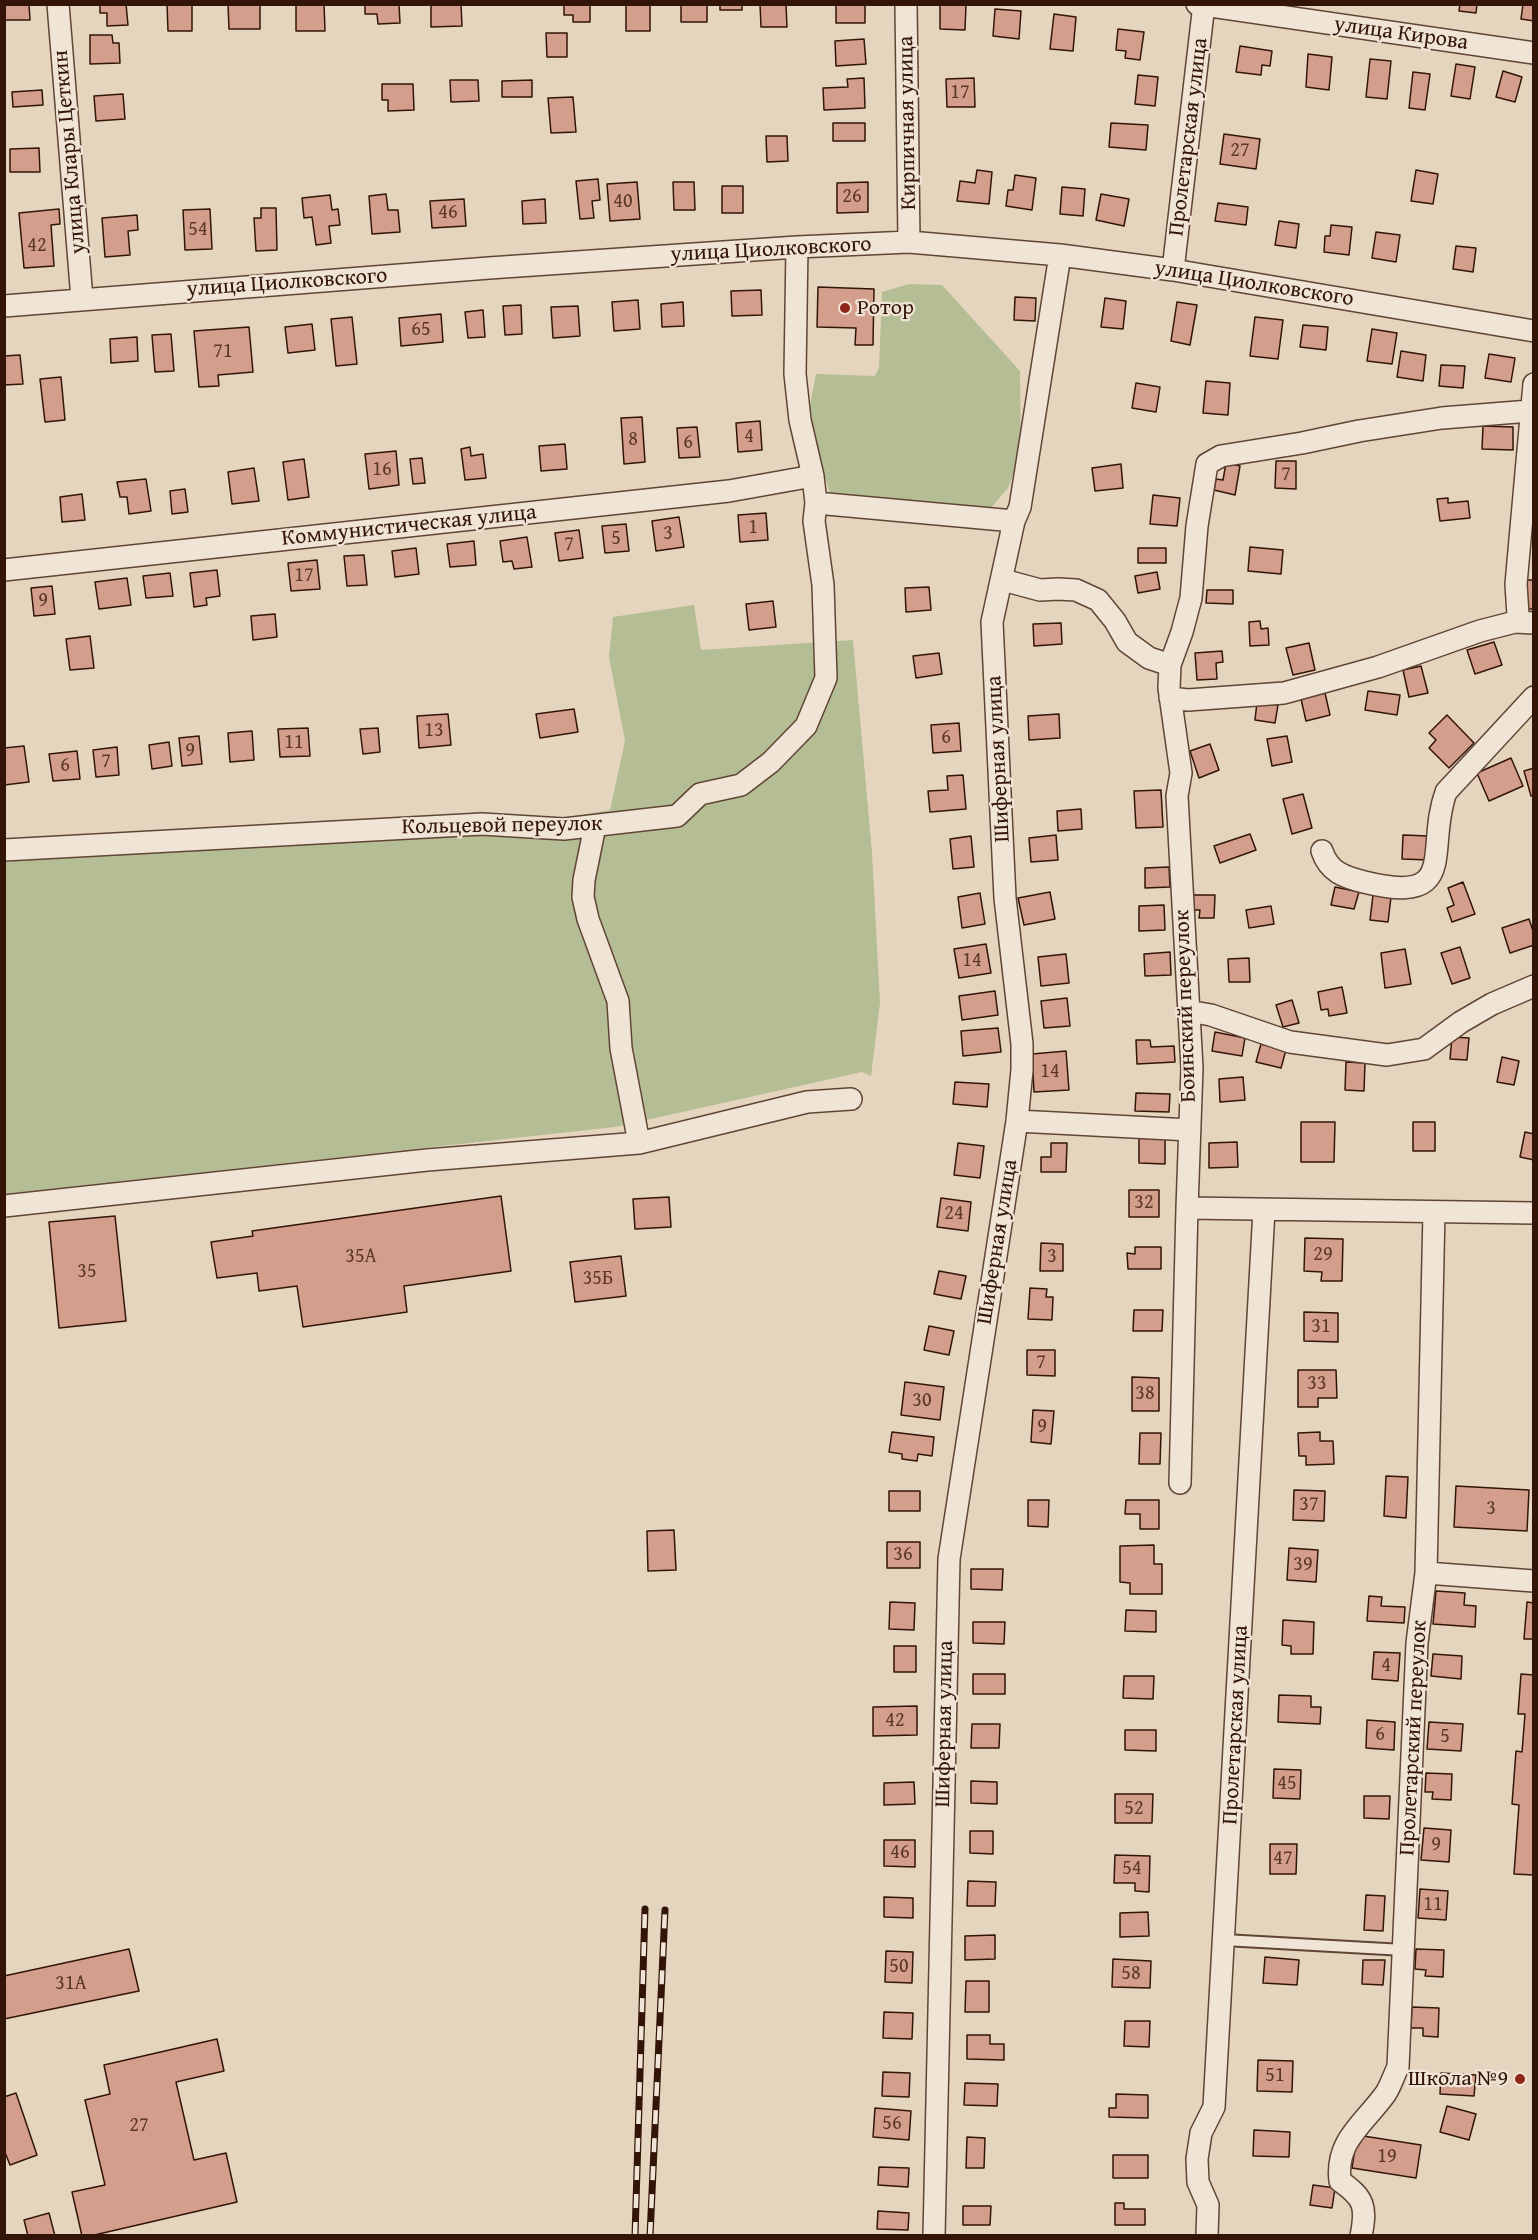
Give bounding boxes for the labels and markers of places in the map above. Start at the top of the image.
place label: Poтор [857,295,914,321]
marker: Poтор [838,301,852,315]
place label: Школа №9 [1408,2066,1508,2092]
marker: Школа №9 [1513,2072,1527,2086]

